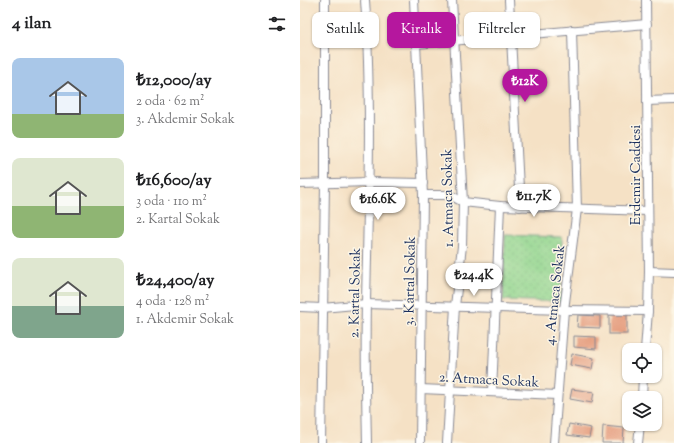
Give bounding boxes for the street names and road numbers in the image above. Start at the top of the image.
street label: Erdemir Caddesi [627,125,647,225]
street label: 1. Atmaca Sokak [438,148,460,247]
street label: 3. Kartal Sokak [400,236,422,326]
street label: 4. Atmaca Sokak [541,244,571,346]
street label: 2. Kartal Sokak [345,247,367,338]
street label: 2. Atmaca Sokak [438,368,540,394]

